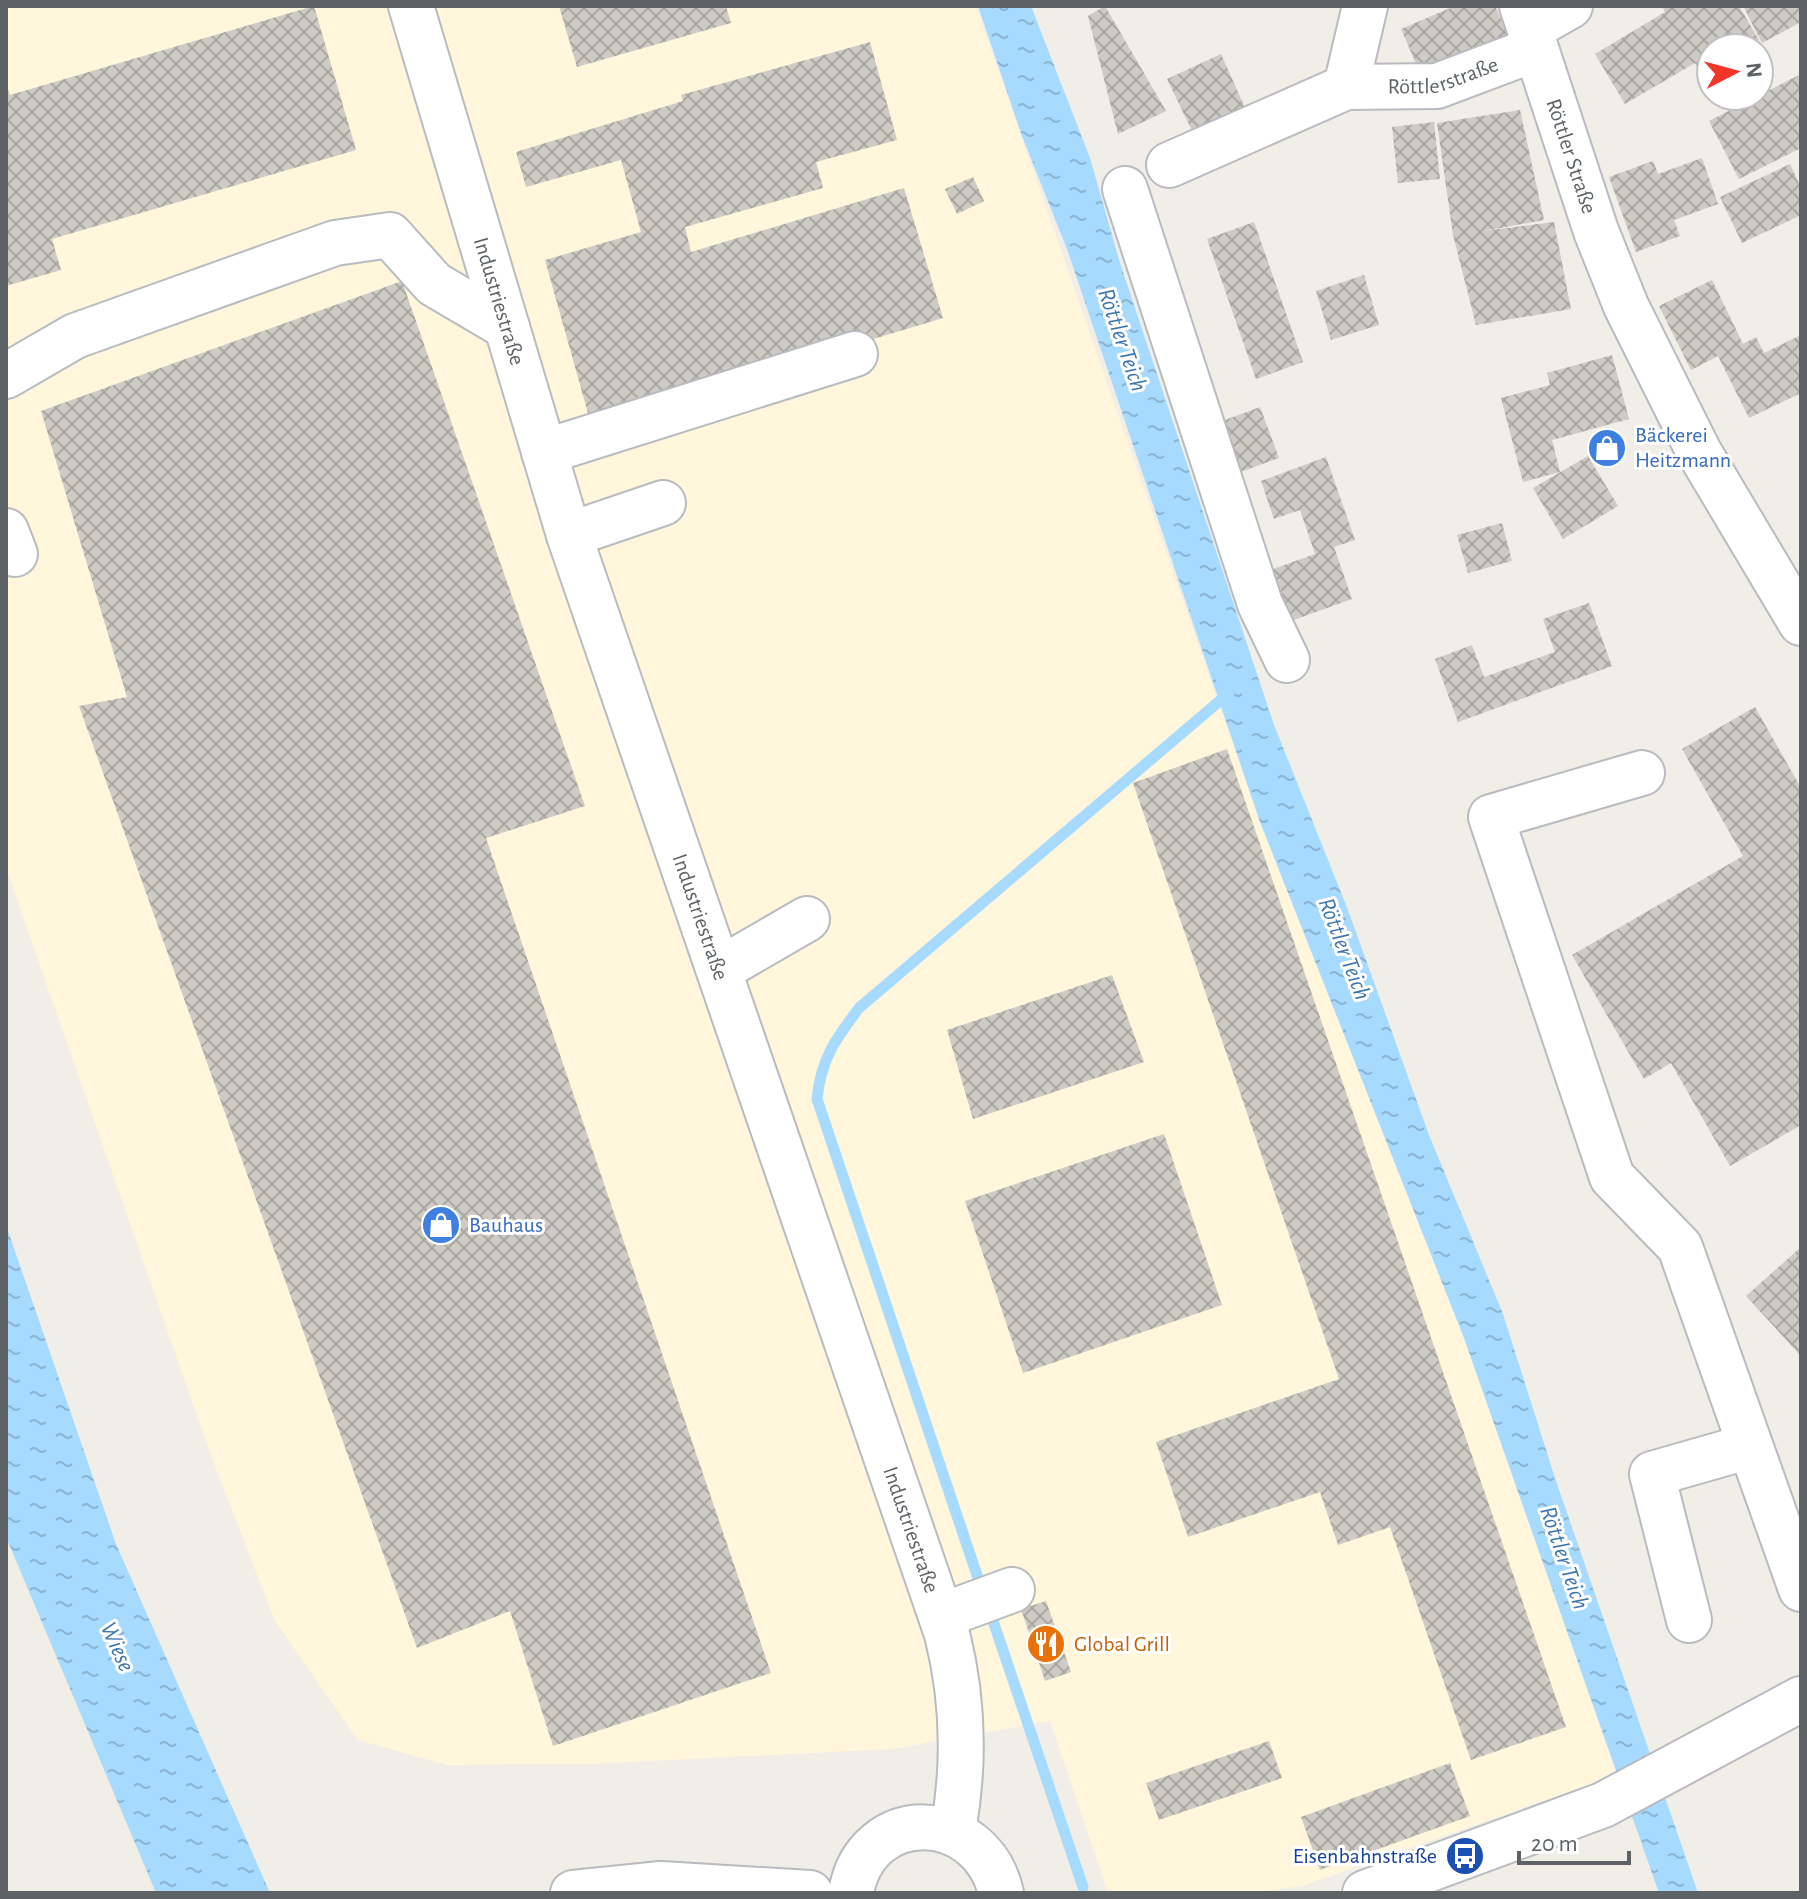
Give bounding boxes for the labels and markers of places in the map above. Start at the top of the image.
place label: Bäckerei Heitzmann [1635,424,1731,471]
shop icon: Bäckerei Heitzmann [1586,427,1628,469]
shop icon: Bauhaus [420,1204,462,1246]
place label: Bauhaus [469,1214,543,1236]
restaurant icon: Global Grill [1025,1623,1067,1665]
place label: Global Grill [1074,1633,1170,1655]
bus stop icon: Eisenbahnstraße [1444,1835,1486,1877]
place label: Eisenbahnstraße [1293,1845,1437,1867]

